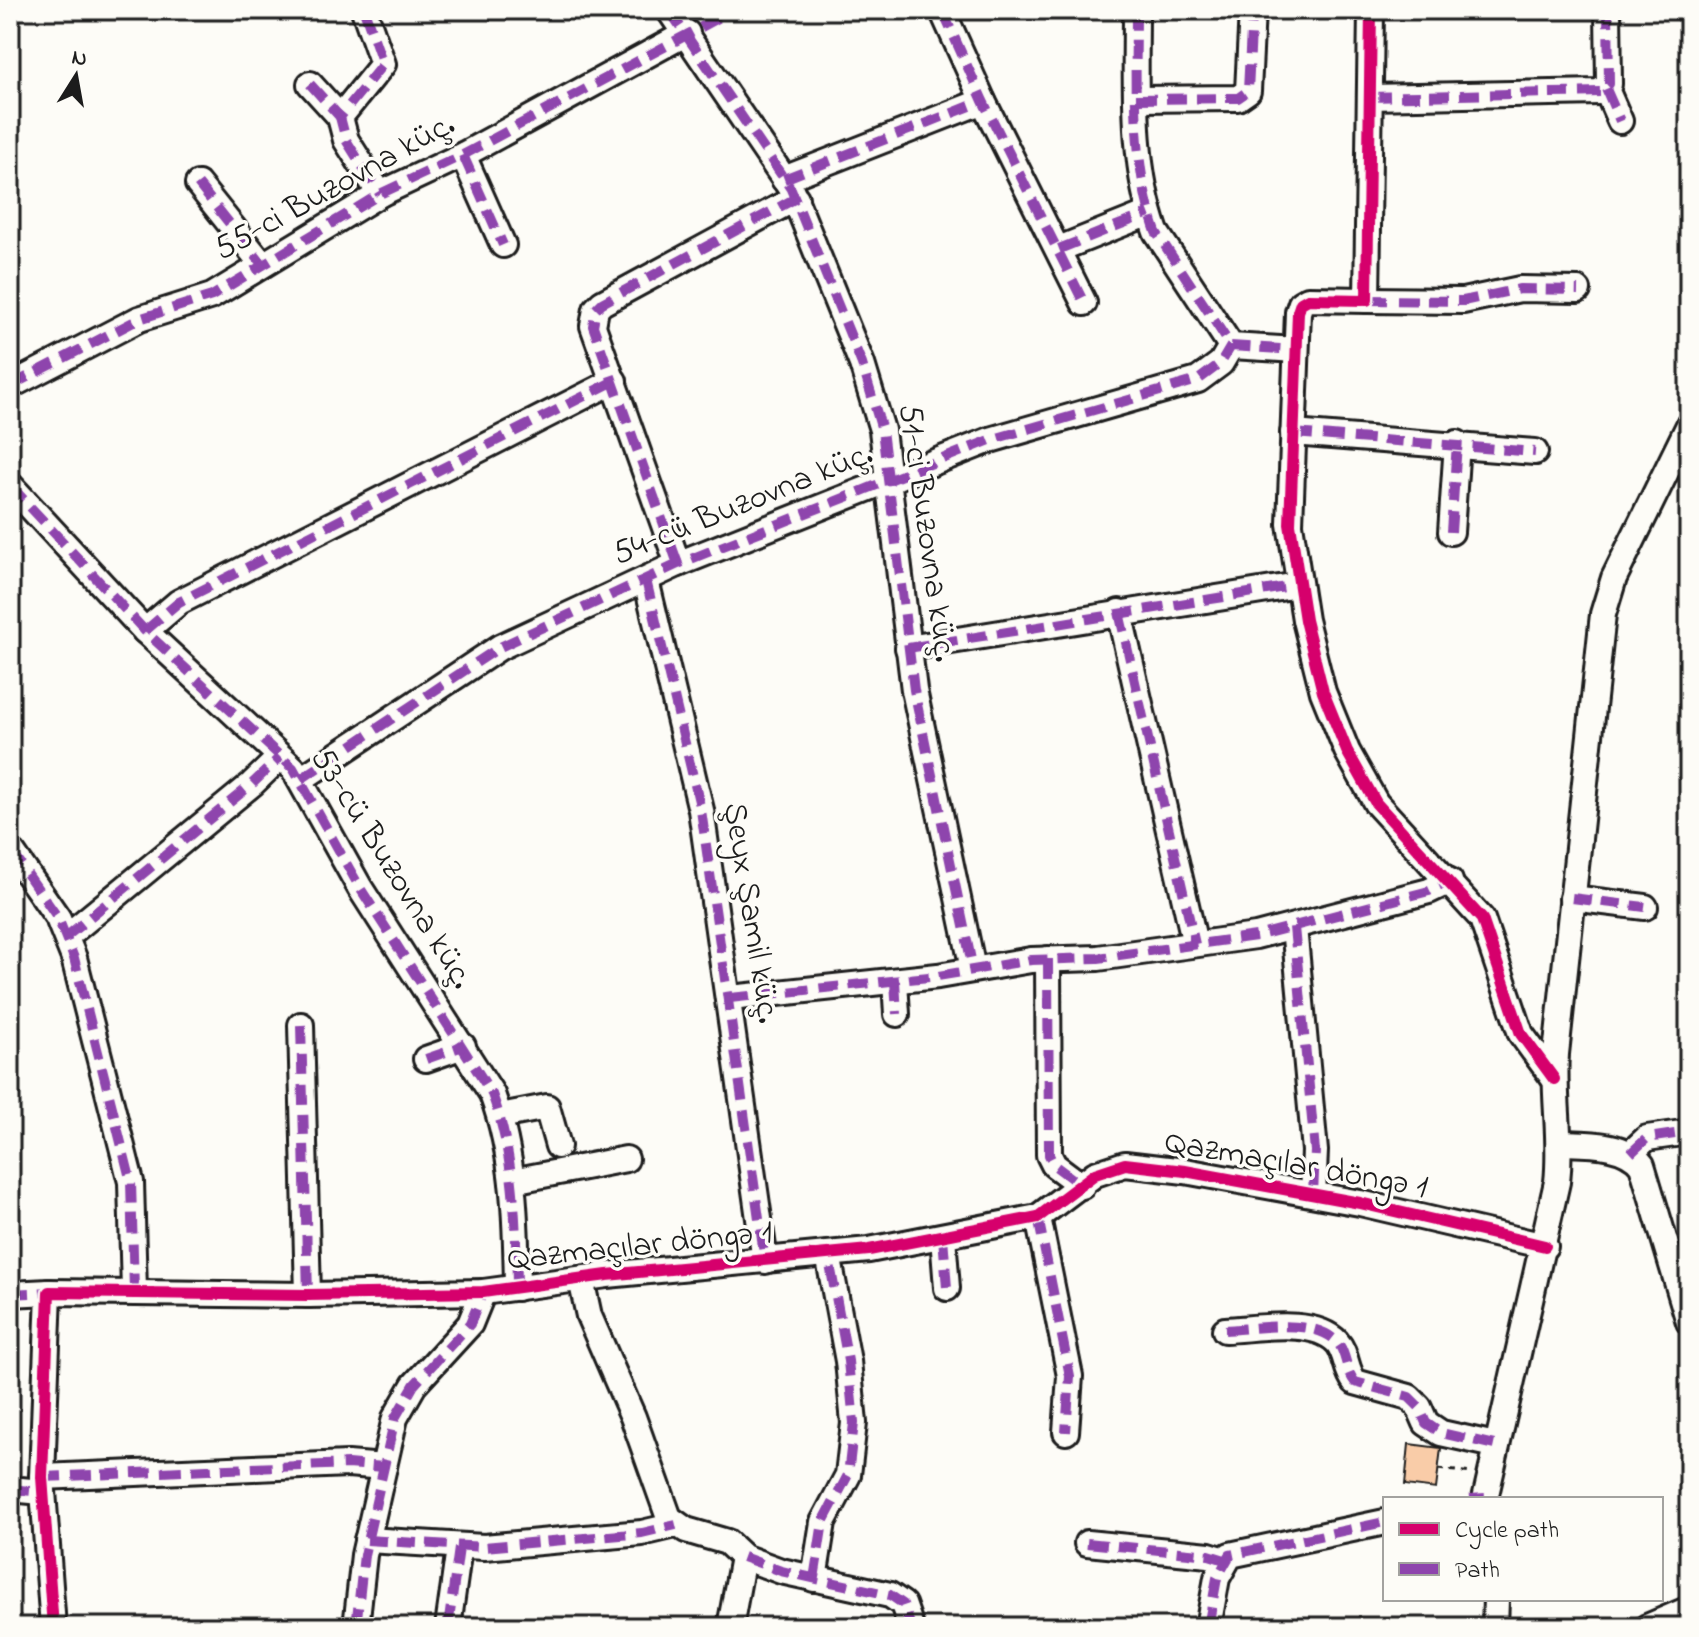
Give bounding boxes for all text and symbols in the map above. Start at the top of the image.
north arrow [36,36,116,116]
text: N [69,42,90,76]
street label: 55-ci Buzovna küç. [205,101,465,275]
street label: 51-ci Buzovna küç. [883,401,969,665]
street label: 54-cü Buzovna küç. [606,430,881,580]
street label: 53-cü Buzovna küç. [297,739,485,999]
street label: Şeyx Şamil küç. [708,799,792,1027]
street label: Qazmaçılar döngə 1 [1161,1118,1432,1214]
street label: Qazmaçılar döngə 1 [505,1208,775,1286]
legend [1383,1497,1663,1601]
text: Cycle path [1455,1514,1559,1550]
text: Path [1455,1554,1500,1589]

